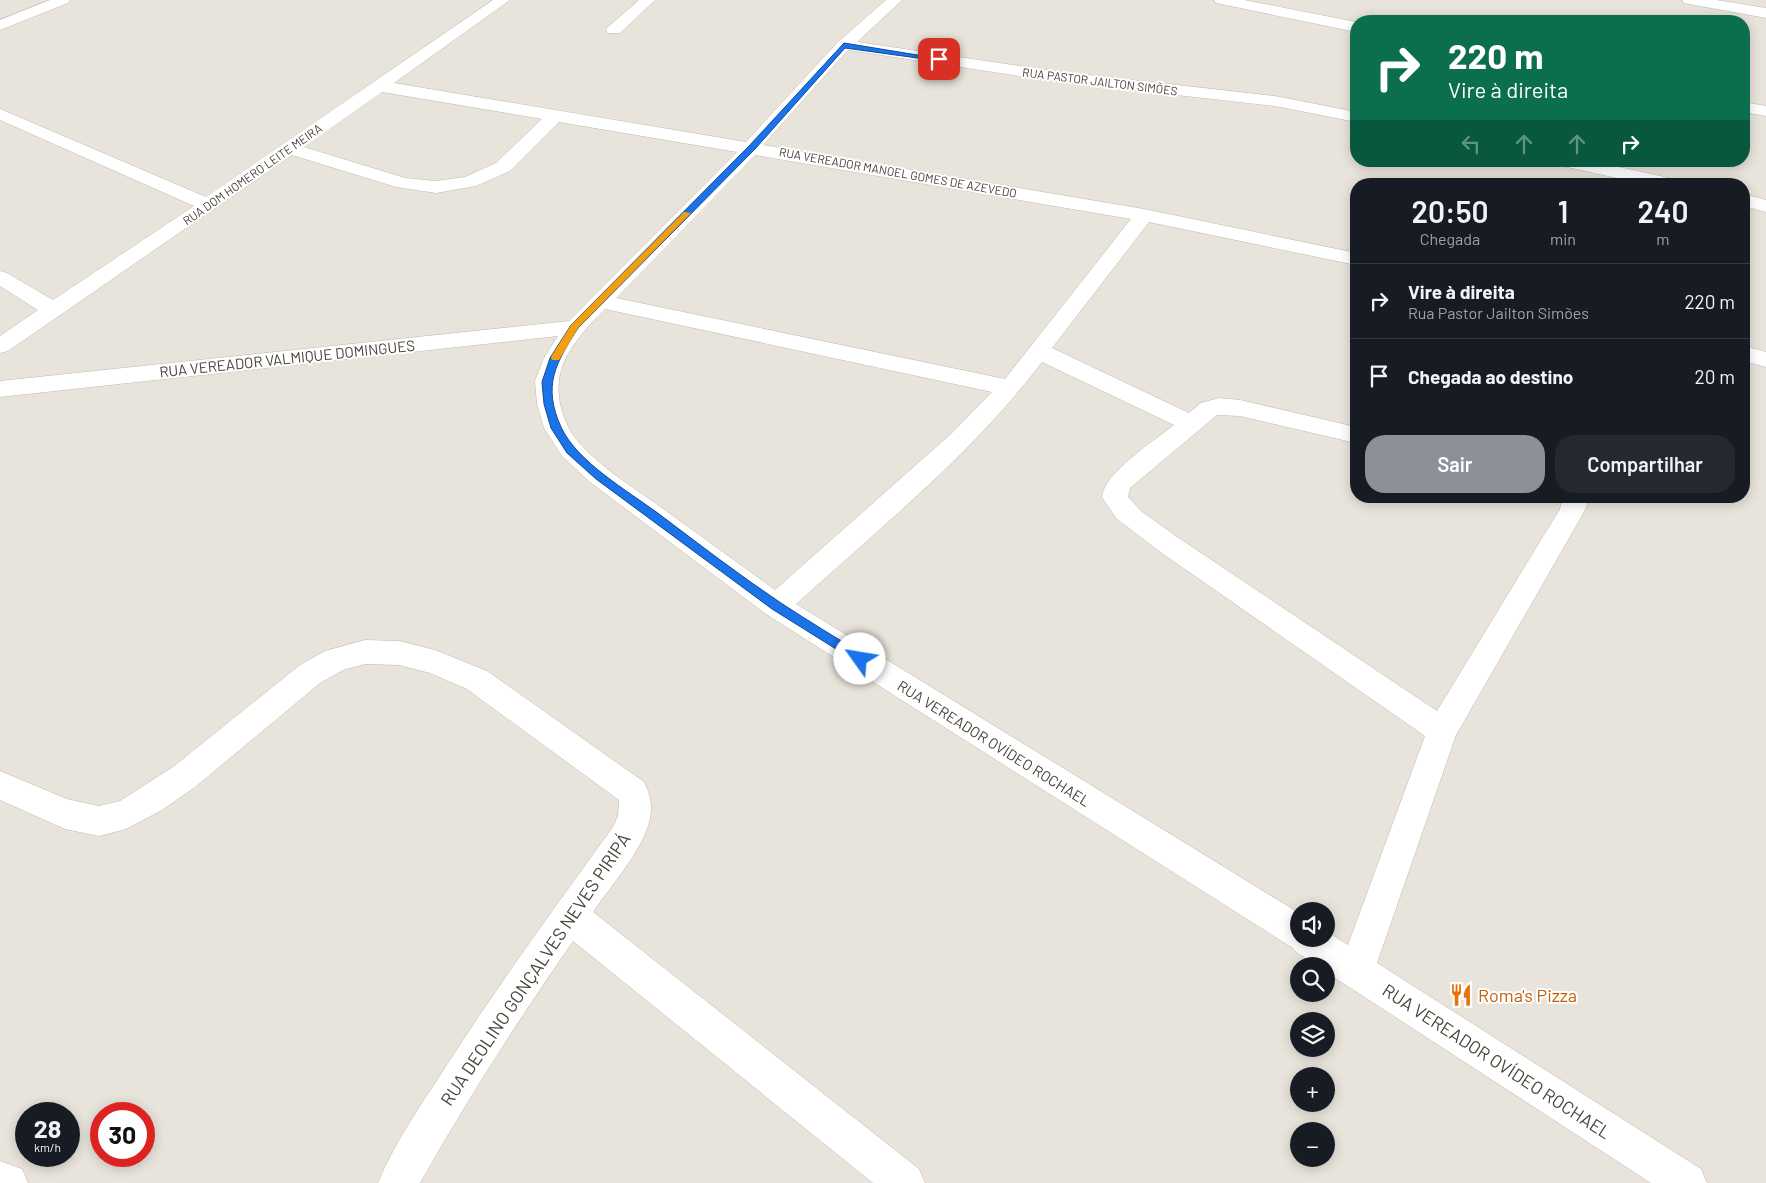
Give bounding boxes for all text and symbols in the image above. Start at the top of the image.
text: 220 m [1448,34,1543,76]
icon: right [1365,35,1430,100]
pin [918,38,960,80]
icon: arrive [925,45,953,73]
street label: RUA PASTOR JAILTON SIMÕES [1022,65,1178,97]
text: Vire à direita [1448,76,1568,102]
street label: RUA DOM HOMERO LEITE MEIRA [180,120,324,228]
icon: left [1457,130,1485,158]
icon: ahead [1510,130,1538,158]
icon: ahead [1563,130,1591,158]
icon: right [1616,130,1644,158]
street label: RUA VEREADOR MANOEL GOMES DE AZEVEDO [778,144,1018,200]
text: 20:50 [1411,193,1489,229]
text: 1 [1558,193,1568,229]
text: 240 [1637,193,1689,229]
text: Chegada [1420,229,1480,248]
text: min [1550,229,1576,248]
text: m [1656,229,1670,248]
text: Vire à direita [1408,280,1515,303]
icon: right [1365,287,1393,315]
text: 220 m [1684,290,1735,313]
text: Rua Pastor Jailton Simões [1408,303,1589,322]
street label: RUA VEREADOR VALMIQUE DOMINGUES [158,336,416,380]
icon: arrive [1365,362,1393,390]
text: Chegada ao destino [1408,365,1573,388]
text: 20 m [1695,365,1735,388]
button: Sair [1365,435,1545,493]
button: Compartilhar [1555,435,1735,493]
position arrow [833,632,885,684]
street label: RUA VEREADOR OVÍDEO ROCHAEL [894,676,1094,810]
street label: RUA DEOLINO GONÇALVES NEVES PIRIPÁ [435,829,635,1109]
map controls [1290,902,1335,1167]
button: sound [1290,902,1335,947]
button: search [1290,957,1335,1002]
street label: RUA VEREADOR OVÍDEO ROCHAEL [1379,979,1615,1143]
restaurant icon: Roma's Pizza [1448,982,1474,1008]
place label: Roma's Pizza [1478,984,1577,1006]
button: layers [1290,1012,1335,1057]
button: + [1290,1067,1335,1112]
speed limit sign: 30 [90,1102,155,1167]
text: 28 [34,1113,61,1143]
button: − [1290,1122,1335,1167]
text: km/h [34,1140,61,1154]

